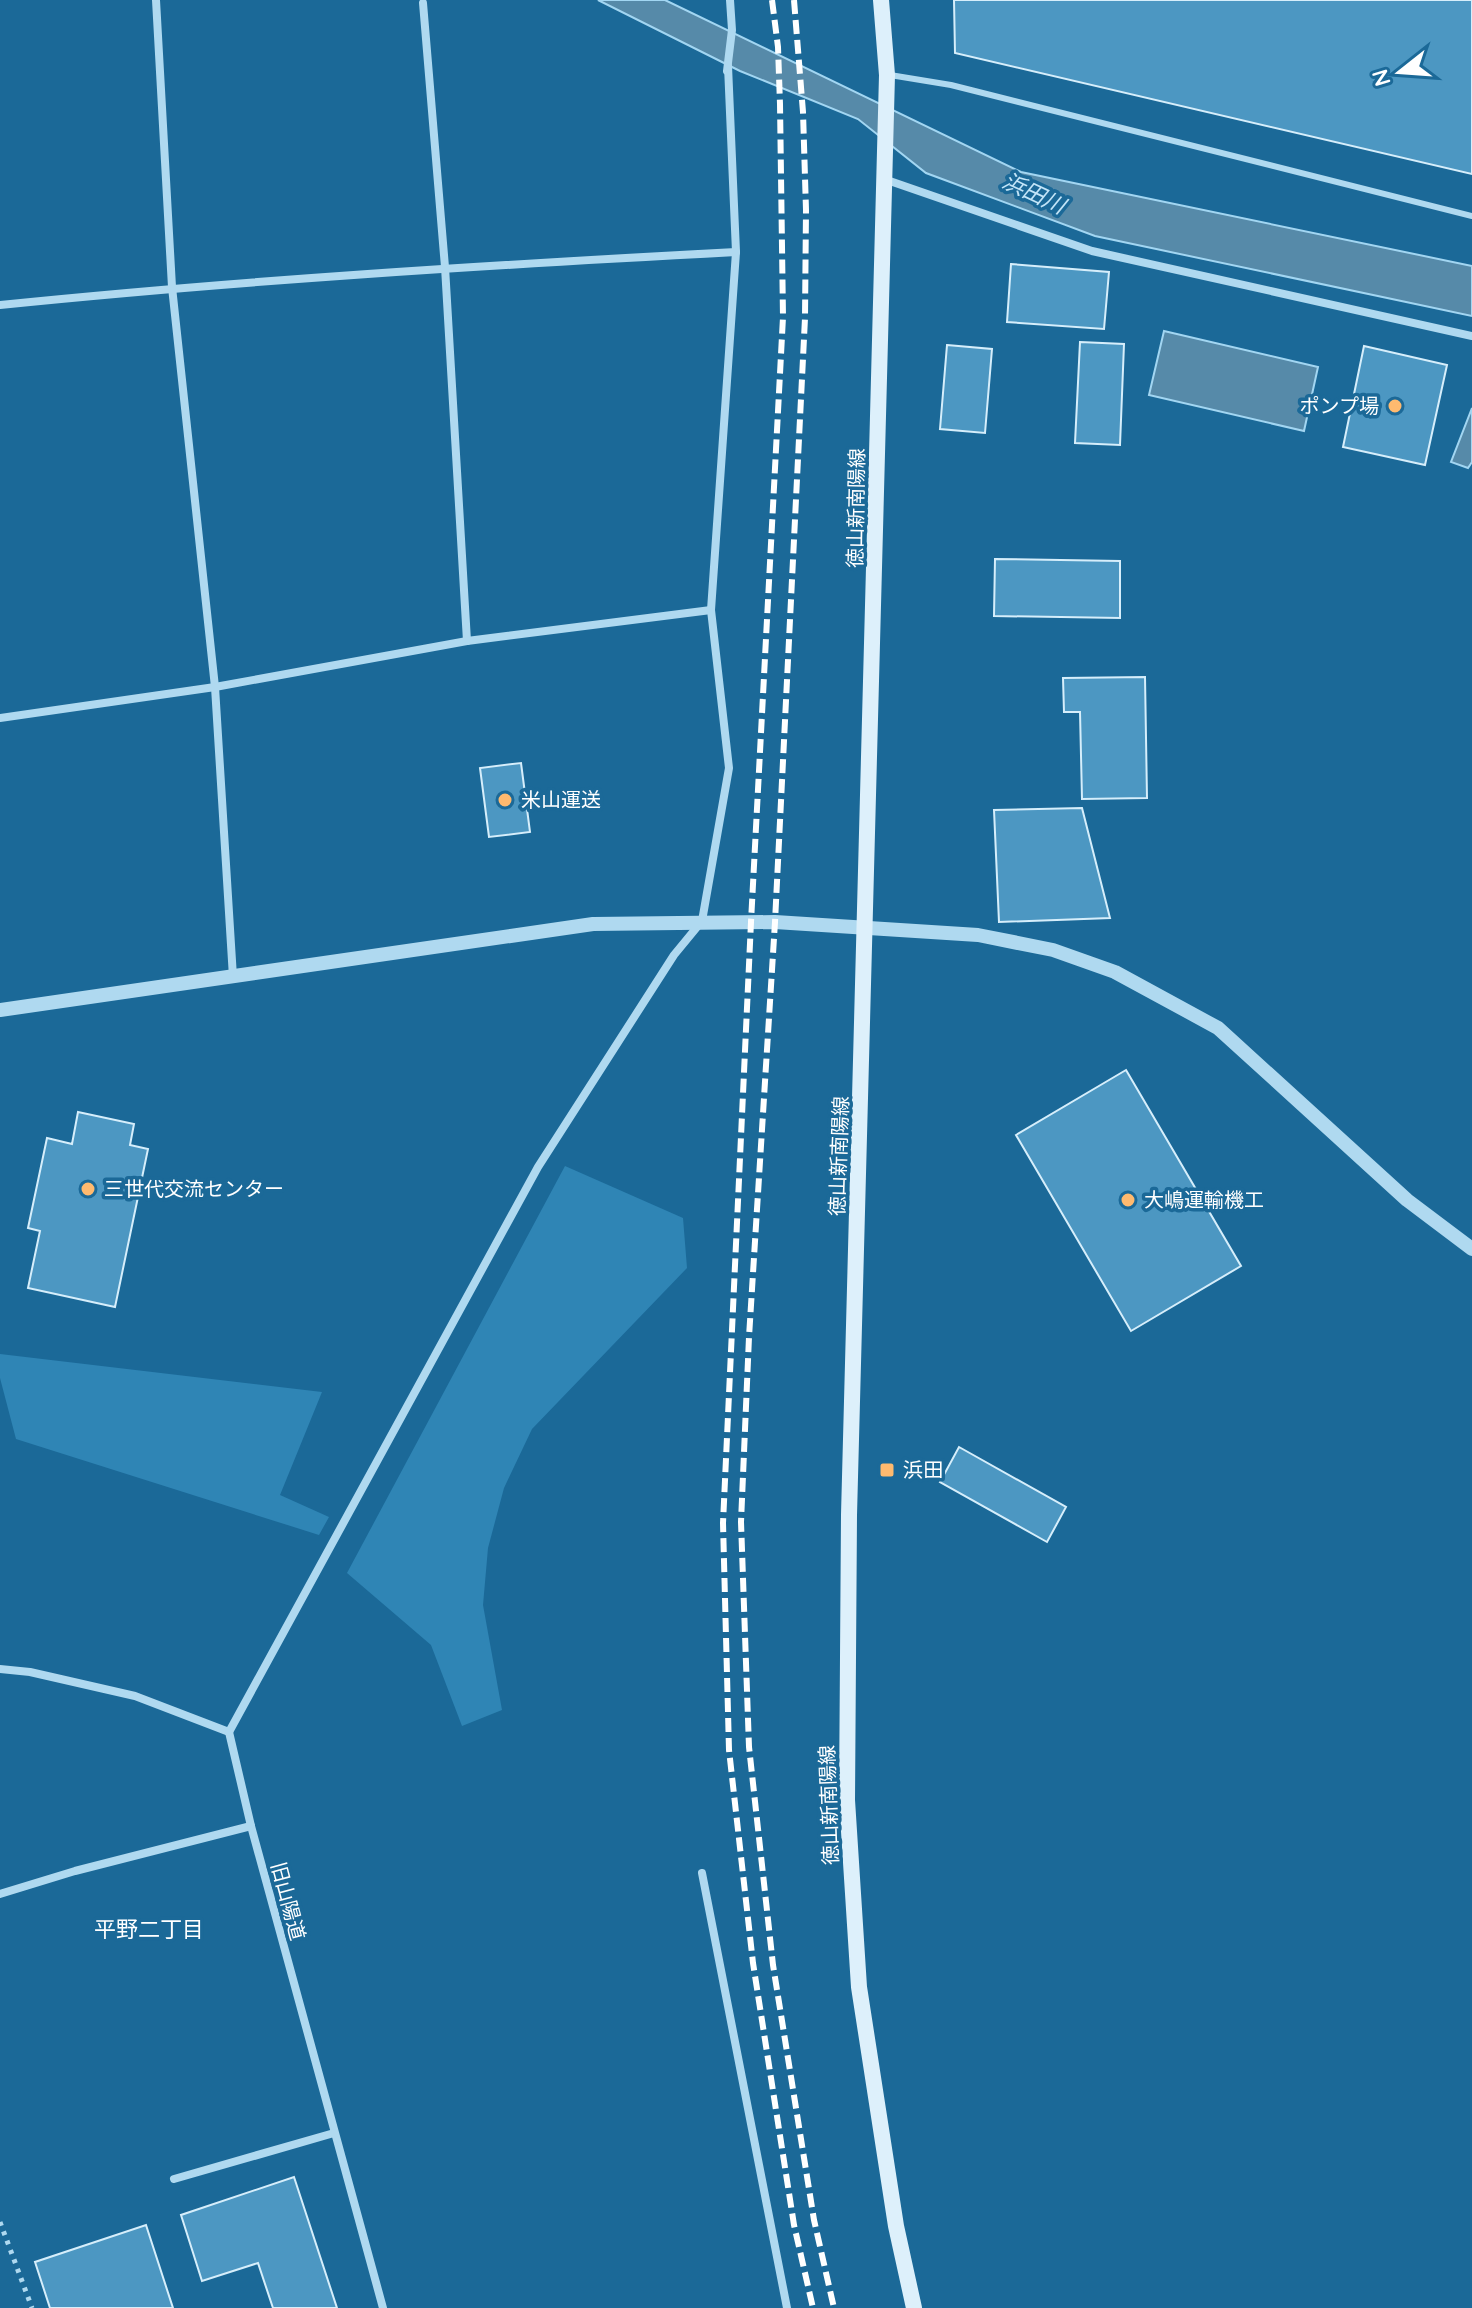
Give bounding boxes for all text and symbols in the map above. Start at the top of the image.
north arrow [1360,32,1440,112]
text: N [1365,66,1397,90]
water label: 浜田川 [998,166,1072,220]
place label: ポンプ場 [1300,393,1379,418]
marker: ポンプ場 [1386,397,1404,415]
street label: 徳山新南陽線 [842,448,869,568]
place label: 米山運送 [521,787,601,812]
marker: 米山運送 [496,791,514,809]
street label: 徳山新南陽線 [824,1096,853,1216]
place label: 三世代交流センター [104,1176,284,1201]
marker: 三世代交流センター [79,1180,97,1198]
place label: 大嶋運輸機工 [1144,1187,1264,1212]
marker: 大嶋運輸機工 [1119,1191,1137,1209]
place label: 浜田 [903,1457,943,1482]
marker: 浜田 [878,1461,896,1479]
street label: 徳山新南陽線 [814,1745,843,1865]
street label: 旧山陽道 [266,1859,311,1943]
district label: 平野二丁目 [94,1915,204,1943]

